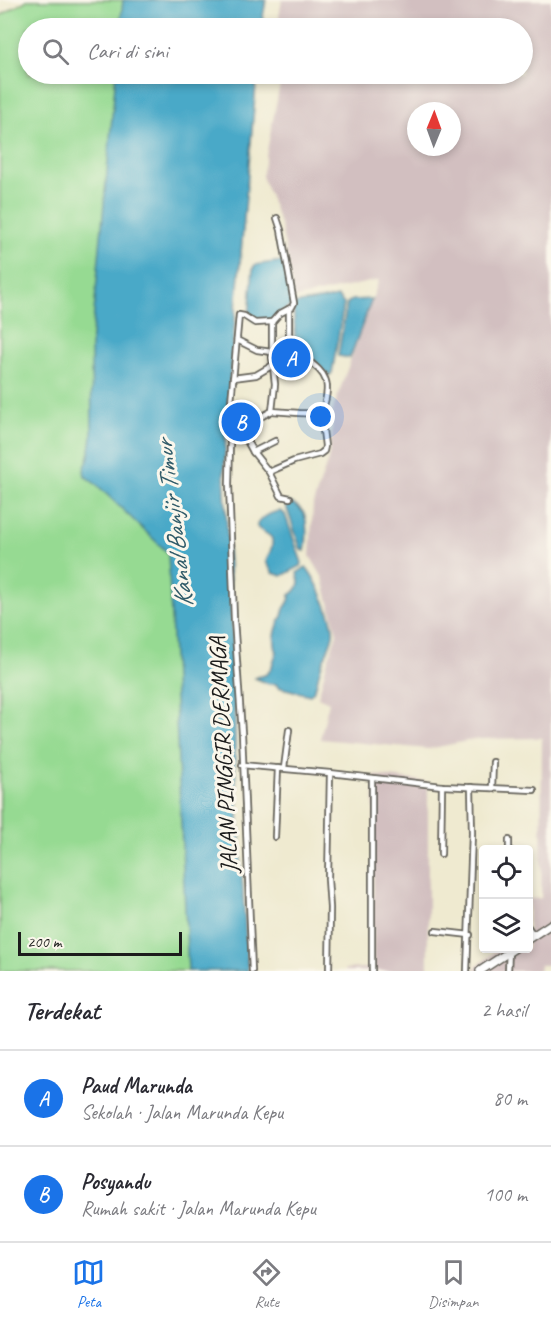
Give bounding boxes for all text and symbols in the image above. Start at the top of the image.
search box [18,18,533,84]
icon: search [39,35,72,68]
text: Cari di sini [87,37,168,65]
north arrow [407,102,461,156]
pin: A [272,336,310,380]
pin: B [222,400,260,444]
your location [306,402,335,431]
water label: Kanal Banjir Timur [147,434,201,609]
street label: JALAN PINGGIR DERMAGA [202,635,244,875]
map controls [479,845,533,953]
button: locate [479,845,533,899]
button: layers [479,899,533,953]
scale bar [18,929,182,956]
text: 200 m [27,932,61,952]
text: Terdekat [24,994,100,1027]
text: 2 hasil [481,998,527,1023]
text: Paud Marunda [81,1072,192,1100]
text: A [38,1086,49,1111]
text: 80 m [493,1086,527,1111]
text: Sekolah · Jalan Marunda Kepu [81,1100,283,1125]
text: Posyandu [81,1168,150,1196]
text: B [38,1182,49,1207]
text: 100 m [484,1182,527,1207]
text: Rumah sakit · Jalan Marunda Kepu [81,1196,316,1221]
tab: Peta [72,1256,105,1312]
tab: Rute [250,1256,283,1312]
tab: Disimpan [428,1256,479,1312]

